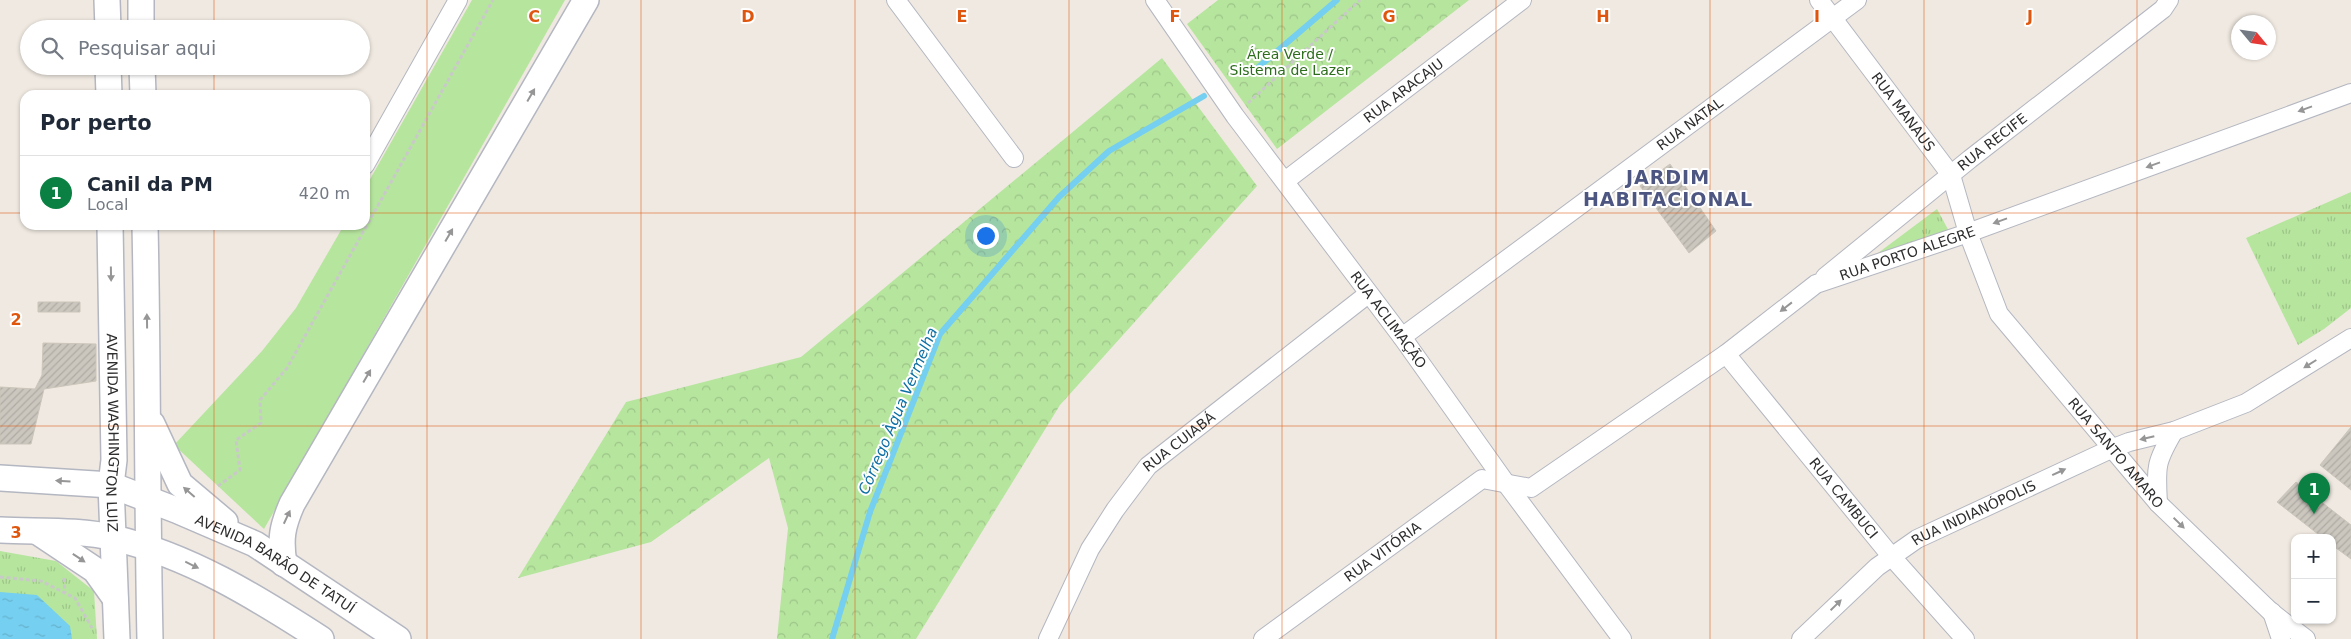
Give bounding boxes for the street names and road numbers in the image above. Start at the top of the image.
street label: RUA ARACAJU [1360,55,1446,126]
street label: RUA MANAUS [1868,69,1938,155]
street label: RUA NATAL [1654,94,1726,154]
street label: RUA RECIFE [1954,110,2030,174]
street label: RUA PORTO ALEGRE [1837,223,1977,284]
street label: RUA ACLIMAÇÃO [1347,268,1430,371]
street label: AVENIDA WASHINGTON LUIZ [103,333,122,533]
street label: RUA SANTO AMARO [2065,395,2167,511]
street label: RUA CUIABÁ [1140,408,1219,475]
street label: RUA CAMBUCI [1806,455,1881,542]
street label: RUA INDIANÓPOLIS [1908,477,2038,548]
street label: AVENIDA BARÃO DE TATUÍ [193,511,358,616]
street label: RUA VITÓRIA [1341,518,1424,585]

